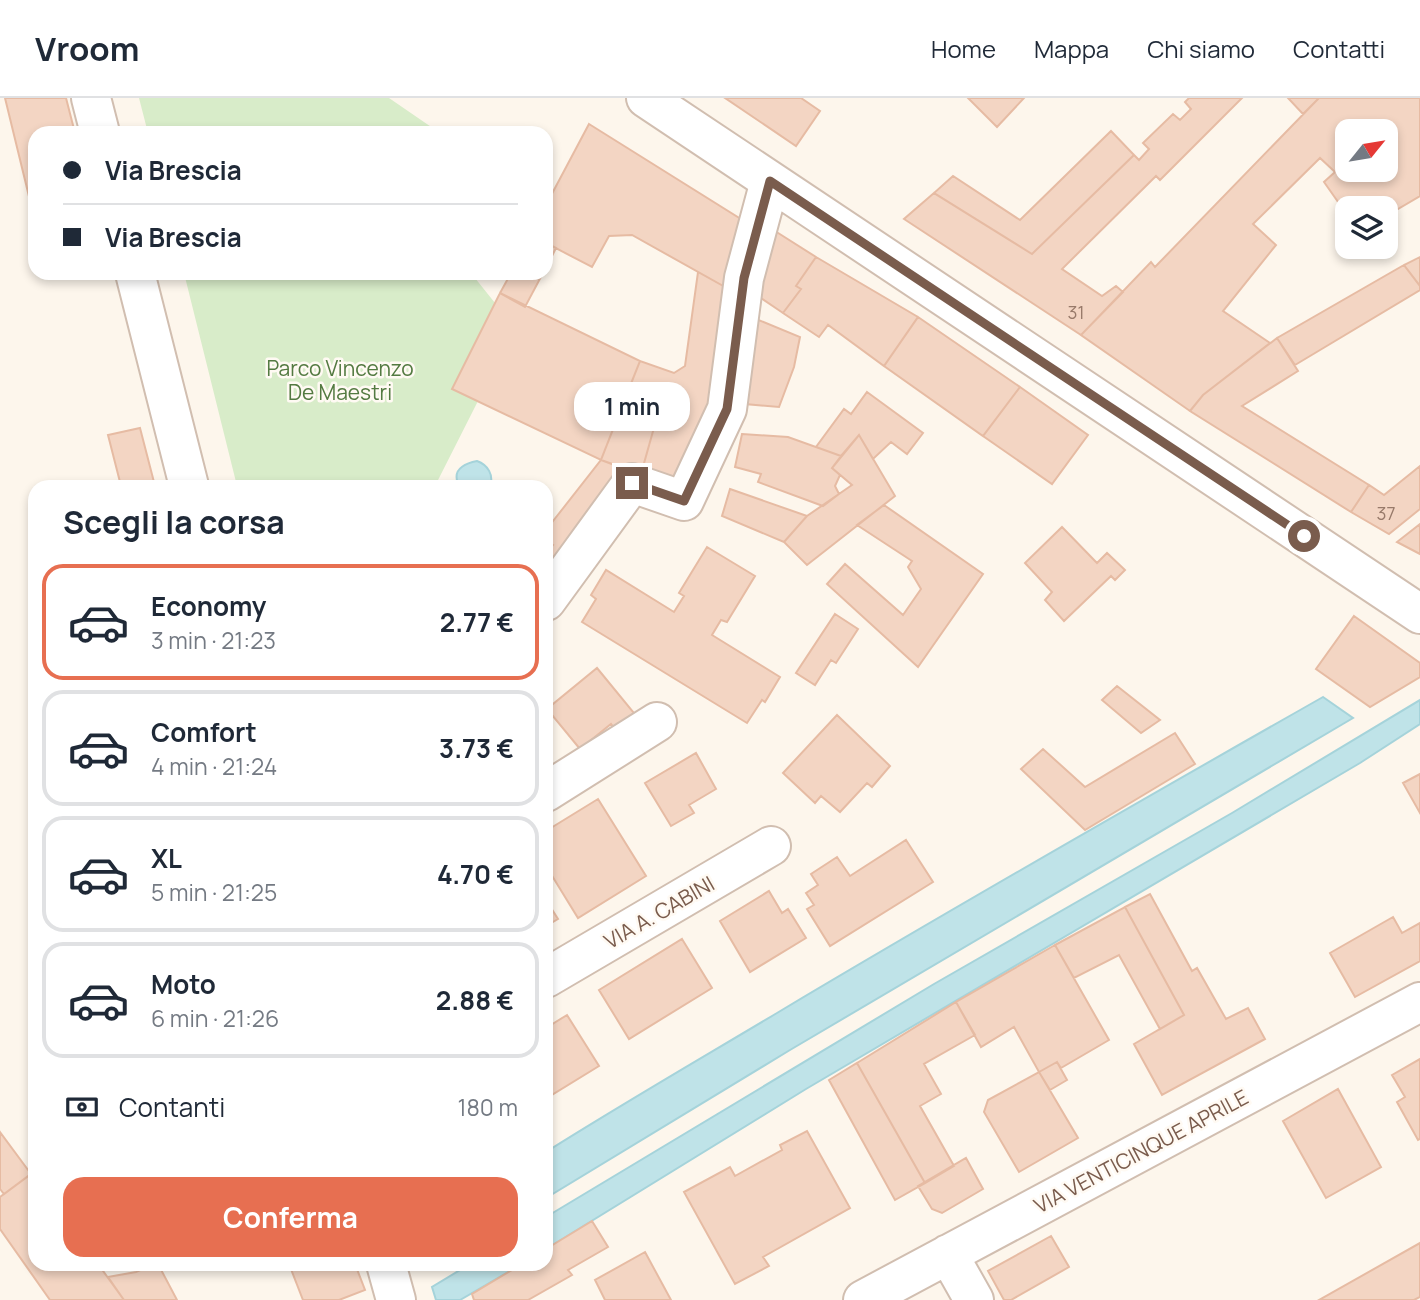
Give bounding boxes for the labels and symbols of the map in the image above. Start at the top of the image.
north arrow [1335,119,1398,182]
house number: 31 [1068,300,1084,324]
park label: Parco Vincenzo De Maestri [266,354,414,406]
callout: 1 min [574,382,690,430]
route end [616,467,648,499]
house number: 37 [1377,501,1396,525]
route start [1288,520,1320,552]
street label: VIA A. CABINI [599,869,719,955]
street label: VIA VENTICINQUE APRILE [1029,1083,1253,1219]

